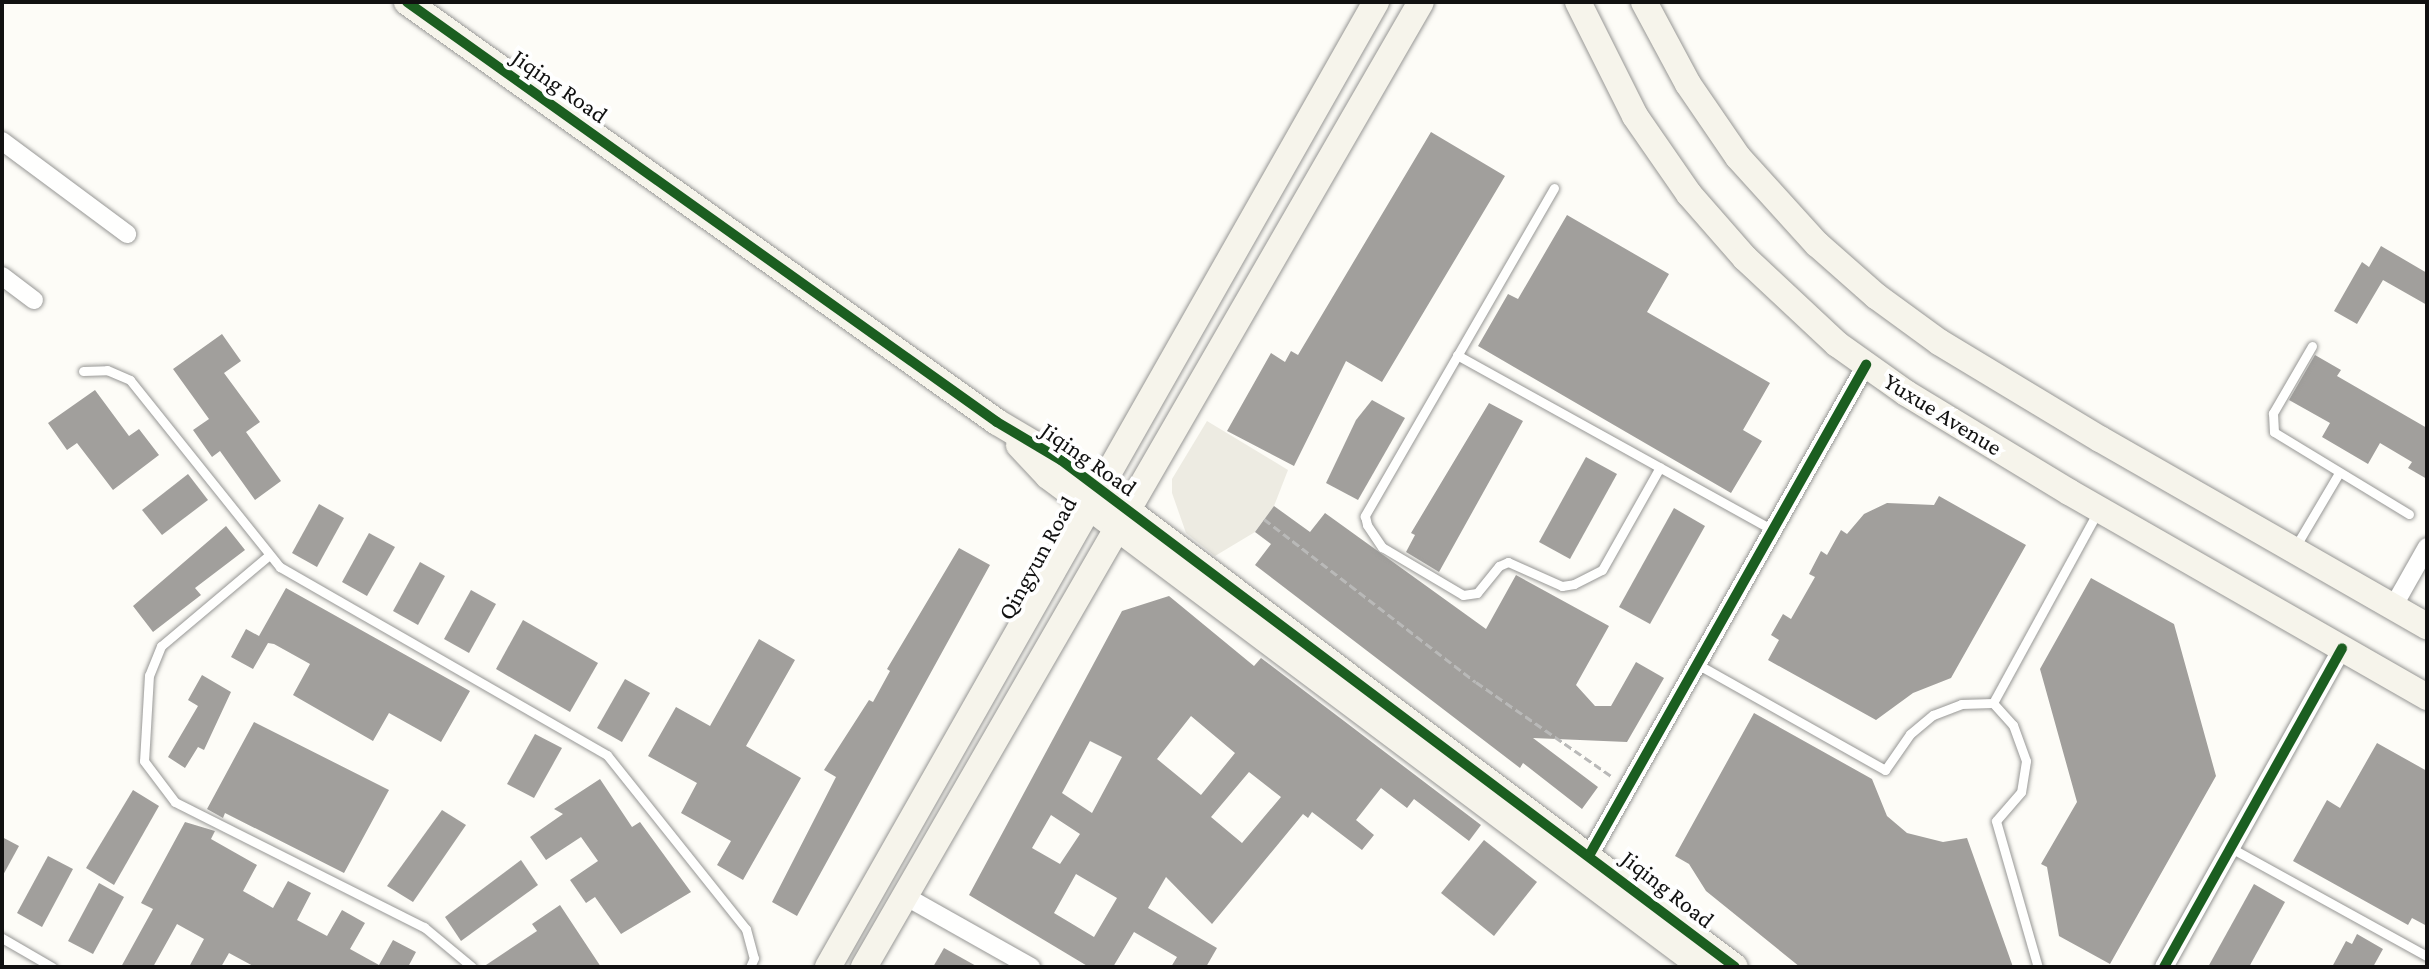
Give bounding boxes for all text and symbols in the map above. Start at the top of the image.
street label: Jiqing Road [507,43,613,129]
street label: Yuxue Avenue [1879,366,2007,462]
street label: Jiqing Road [1036,416,1142,502]
street label: Qingyun Road [991,491,1083,625]
street label: Jiqing Road [1616,844,1720,934]

